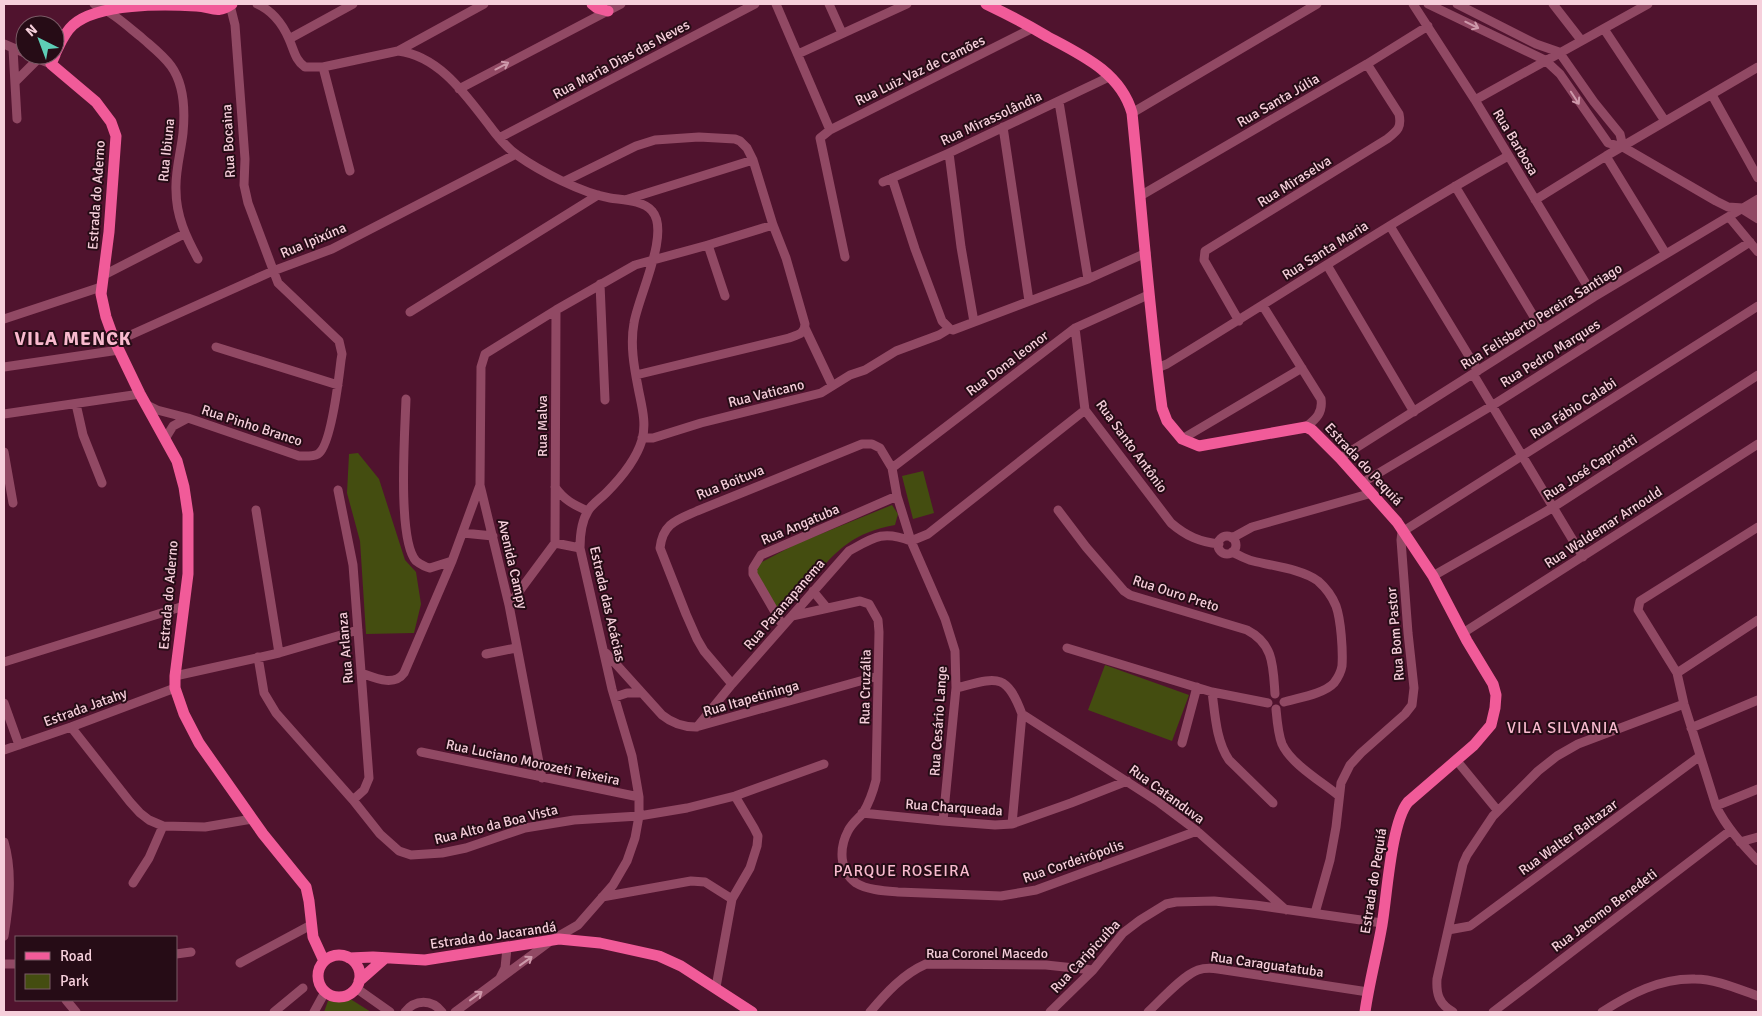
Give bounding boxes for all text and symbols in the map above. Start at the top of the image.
north arrow [15,15,65,65]
street label: Rua Maria Dias das Neves [550,16,692,103]
text: N [22,21,41,40]
one-way arrow [1464,21,1479,30]
street label: Rua Luiz Vaz de Camões [853,32,988,109]
one-way arrow [495,61,510,71]
street label: Rua Santa Júlia [1234,70,1323,131]
street label: Rua Mirassolândia [938,88,1045,149]
one-way arrow [1570,91,1581,105]
street label: Rua Bocaina [218,104,239,178]
street label: Rua Barbosa [1489,106,1542,179]
street label: Rua Ibiuna [155,118,178,183]
street label: Estrada do Aderno [84,140,109,250]
street label: Rua Miraselva [1254,152,1334,211]
street label: Rua Santa Maria [1279,217,1371,284]
street label: Rua Ipixúna [278,219,349,262]
street label: Rua Felisberto Pereira Santiago [1457,260,1625,373]
street label: Rua Pedro Marques [1497,316,1603,391]
street label: Rua Dona leonor [963,326,1052,400]
district label: VILA MENCK [14,327,132,351]
street label: Rua Fábio Calabi [1527,374,1620,443]
street label: Rua Vaticano [726,376,806,411]
street label: Rua Malva [534,395,551,457]
street label: Rua Santo Antônio [1092,397,1171,496]
street label: Rua Pinho Branco [199,401,304,450]
street label: Estrada do Pequiá [1321,419,1406,509]
street label: Rua José Capriotti [1540,431,1640,504]
street label: Rua Boituva [694,461,766,504]
street label: Rua Waldemar Arnould [1541,483,1665,572]
street label: Rua Angatuba [758,500,842,549]
street label: Avenida Campy [494,518,531,611]
street label: Estrada do Aderno [155,540,182,650]
street label: Estrada das Acácias [586,545,629,664]
street label: Rua Paranapanema [740,555,829,653]
street label: Rua Ouro Preto [1131,572,1221,615]
street label: Rua Bom Pastor [1383,586,1408,682]
street label: Rua Arlanza [334,611,357,684]
street label: Rua Cruzália [856,649,875,725]
street label: Rua Cesário Lange [926,665,951,777]
street label: Rua Itapetininga [701,677,801,720]
street label: Estrada Jatahy [41,684,130,730]
district label: VILA SILVANIA [1507,718,1619,738]
street label: Rua Luciano Morozeti Teixeira [444,736,621,789]
street label: Rua Catanduva [1126,761,1208,828]
street label: Rua Walter Baltazar [1515,795,1622,879]
street label: Rua Charqueada [905,796,1003,819]
street label: Rua Alto da Boa Vista [433,801,560,848]
street label: Estrada do Pequiá [1357,827,1390,935]
street label: Rua Cordeirópolis [1020,836,1126,887]
district label: PARQUE ROSEIRA [834,861,970,881]
street label: Rua Jacomo Benedeti [1548,865,1660,956]
street label: Rua Caripicuíba [1047,916,1124,997]
street label: Estrada do Jacarandá [429,918,557,953]
legend [15,936,178,1001]
street label: Rua Coronel Macedo [926,945,1048,962]
text: Road [60,947,92,965]
street label: Rua Caraguatatuba [1209,948,1325,981]
one-way arrow [519,956,533,966]
text: Park [60,972,89,990]
one-way arrow [469,991,483,1002]

